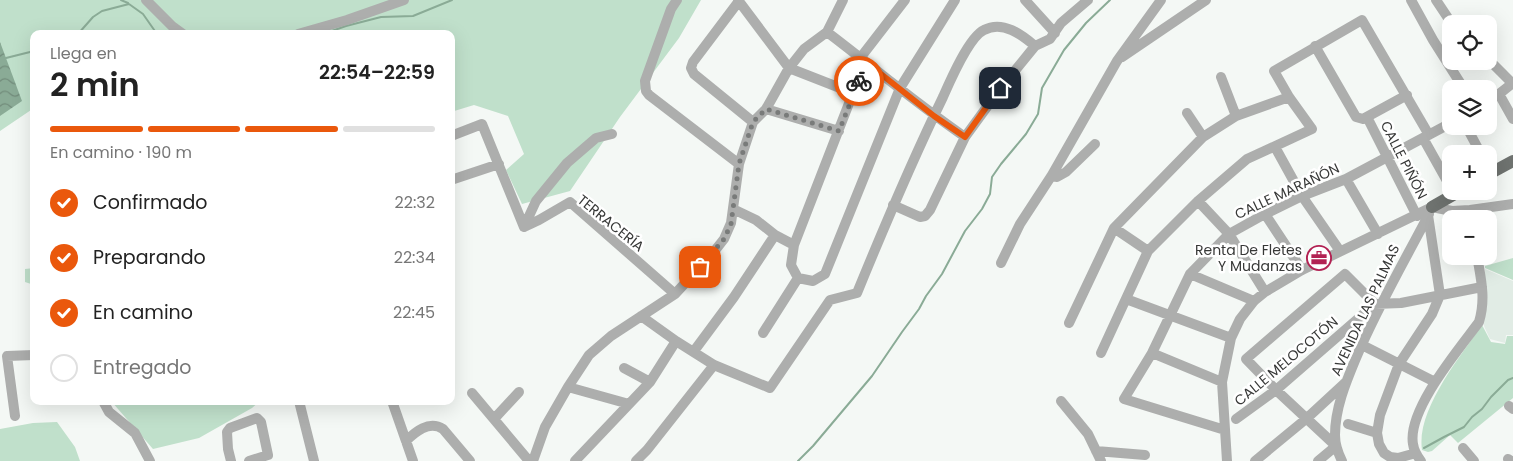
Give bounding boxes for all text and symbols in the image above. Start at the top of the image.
map controls [1442,15,1497,265]
button: locate [1442,15,1497,70]
text: Llega en [50,42,117,65]
courier [834,56,884,106]
text: 22:54–22:59 [319,59,435,86]
text: 2 min [50,62,140,107]
icon: bike [845,67,873,95]
pin [979,67,1021,109]
icon: home [986,74,1014,102]
button: layers [1442,80,1497,135]
street label: CALLE PIÑÓN [1376,117,1432,203]
text: En camino · 190 m [50,141,192,164]
button: + [1442,145,1497,200]
street label: CALLE MARAÑÓN [1231,158,1343,224]
icon: check [50,189,78,217]
text: Confirmado [93,189,207,216]
street label: TERRACERÍA [573,190,649,256]
text: 22:32 [395,191,435,214]
button: − [1442,210,1497,265]
place label: Renta De Fletes Y Mudanzas [1195,240,1302,276]
street label: AVENIDA LAS PALMAS [1326,241,1404,379]
icon: check [50,244,78,272]
text: Preparando [93,244,206,271]
office icon: Renta De Fletes Y Mudanzas [1306,245,1332,271]
text: 22:34 [394,246,435,269]
pin [679,246,721,288]
icon: bag [686,253,714,281]
icon: check [50,299,78,327]
text: En camino [93,299,193,326]
text: 22:45 [393,301,435,324]
street label: CALLE MELOCOTÓN [1230,312,1342,410]
text: Entregado [93,354,191,381]

